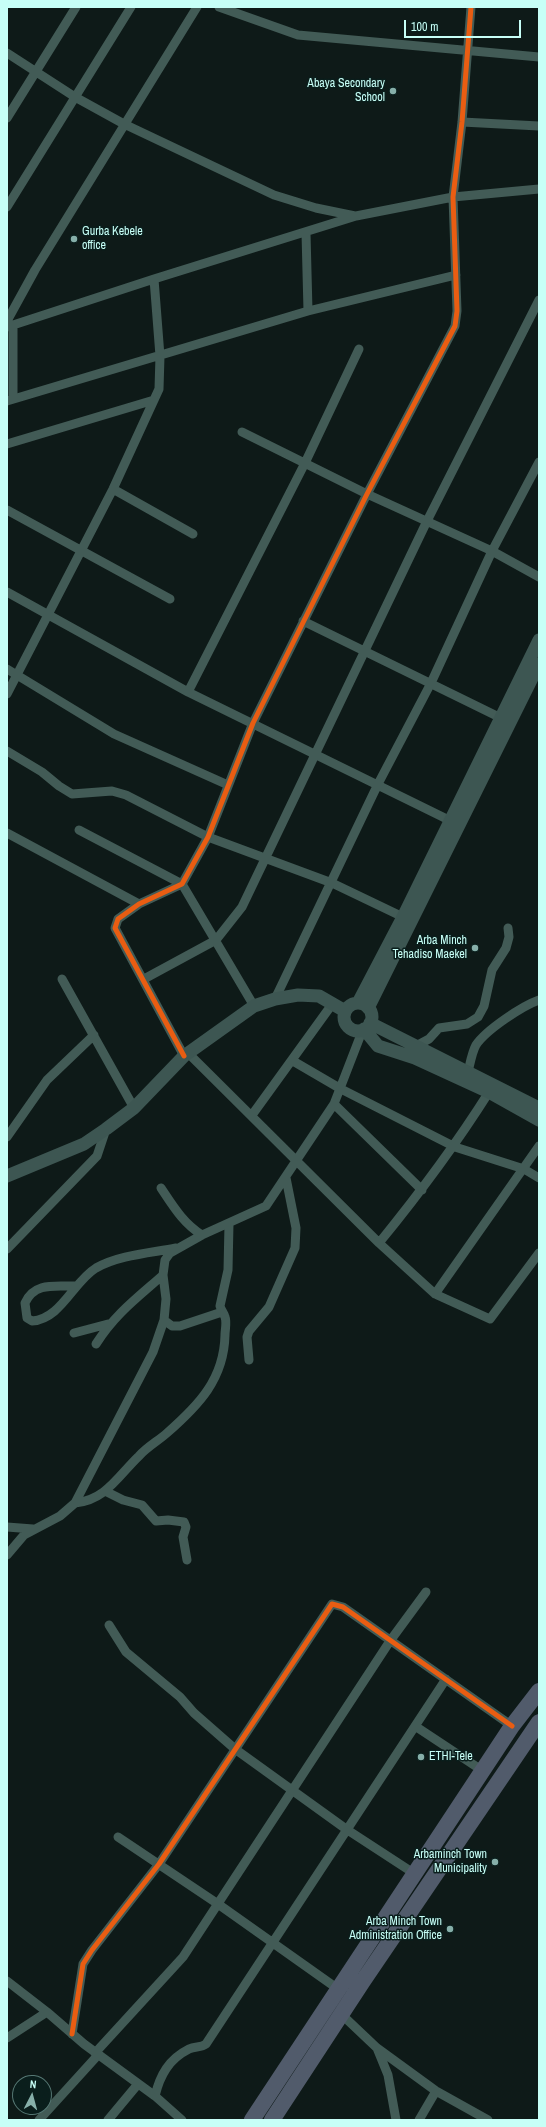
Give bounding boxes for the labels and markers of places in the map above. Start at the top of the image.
place label: Abaya Secondary School [307,77,385,105]
marker: Abaya Secondary School [388,86,398,96]
place label: Gurba Kebele office [82,225,143,253]
marker: Gurba Kebele office [69,234,79,244]
place label: Arba Minch Tehadiso Maekel [393,934,467,962]
marker: Arba Minch Tehadiso Maekel [470,943,480,953]
place label: ETHI-Tele [429,1750,473,1764]
marker: ETHI-Tele [416,1752,426,1762]
place label: Arbaminch Town Municipality [414,1848,487,1876]
marker: Arbaminch Town Municipality [490,1857,500,1867]
place label: Arba Minch Town Administration Office [349,1915,442,1943]
marker: Arba Minch Town Administration Office [445,1924,455,1934]

